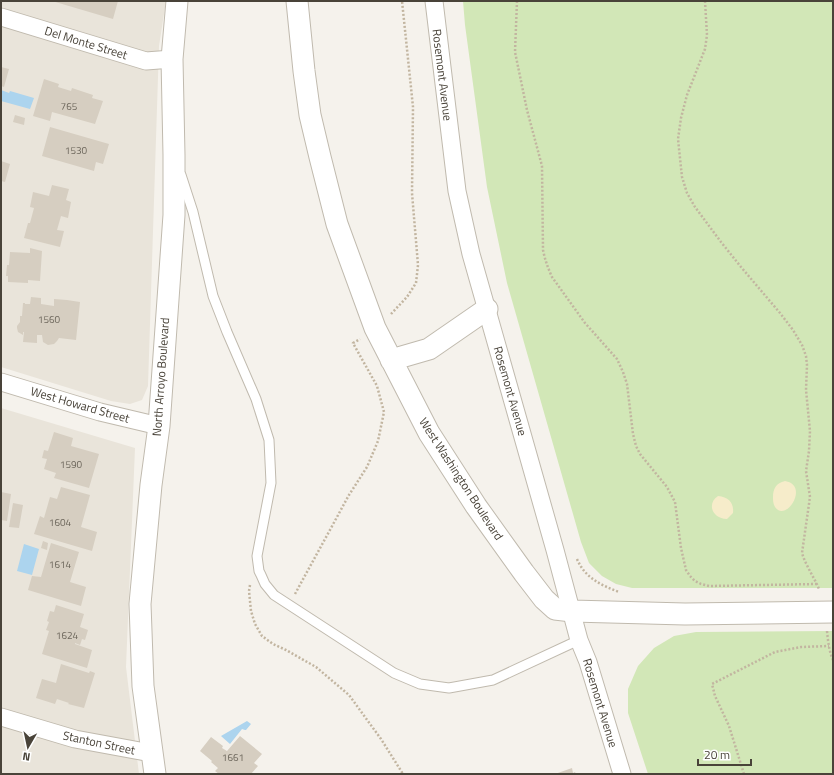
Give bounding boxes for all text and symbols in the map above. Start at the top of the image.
street label: Del Monte Street [42,21,131,64]
street label: Rosemont Avenue [427,28,458,122]
house number: 765 [61,99,78,114]
house number: 1530 [65,143,88,158]
house number: 1560 [38,312,61,327]
street label: North Arroyo Boulevard [147,317,174,437]
street label: Rosemont Avenue [489,344,532,438]
street label: West Howard Street [28,381,133,428]
street label: West Washington Boulevard [414,414,508,544]
house number: 1590 [60,457,83,472]
house number: 1604 [49,515,72,530]
house number: 1614 [49,557,72,572]
house number: 1624 [56,628,79,643]
street label: Rosemont Avenue [578,656,623,750]
street label: Stanton Street [61,726,138,760]
north arrow [8,727,48,767]
scale bar [698,741,751,767]
text: 20 m [704,745,730,764]
text: N [21,748,31,765]
house number: 1661 [222,750,244,765]

